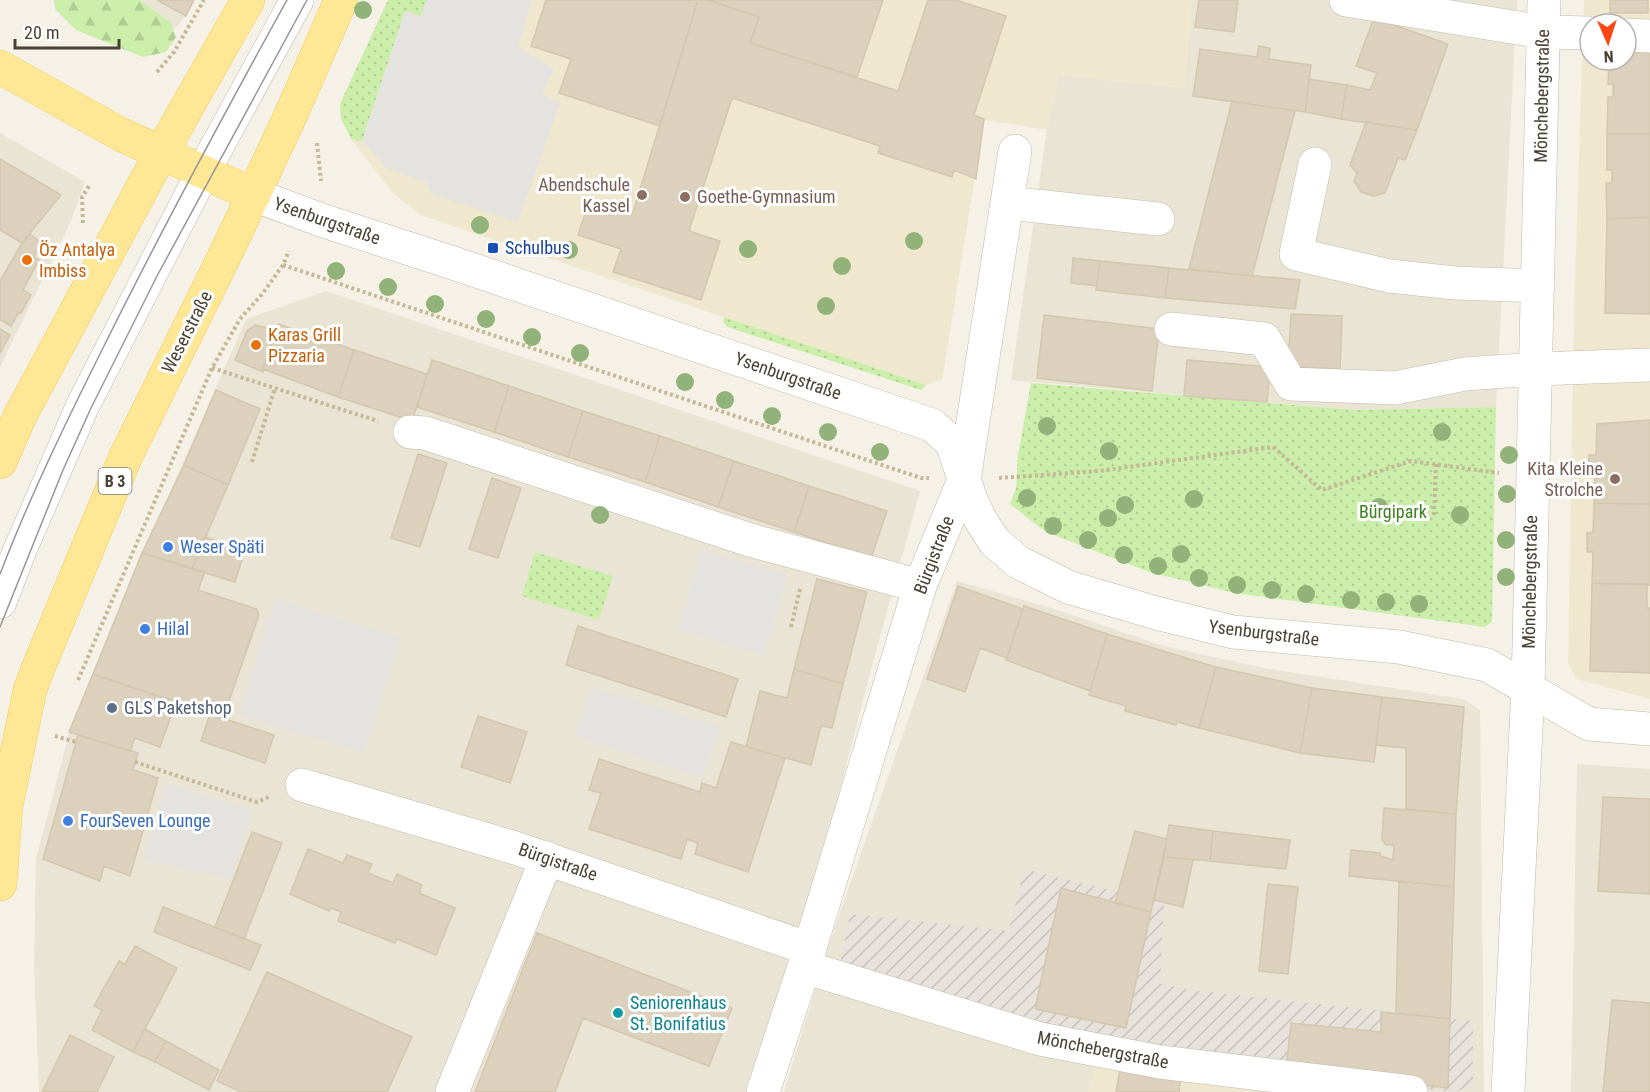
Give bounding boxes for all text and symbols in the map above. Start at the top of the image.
scale bar [15,12,118,50]
north arrow [1578,12,1638,72]
text: 20 m [24,22,59,43]
street label: Mönchebergstraße [1530,29,1553,163]
text: N [1603,47,1614,66]
place label: Abendschule Kassel [538,174,630,216]
place label: Goethe-Gymnasium [697,186,836,207]
marker: Abendschule Kassel [635,188,649,202]
marker: Goethe-Gymnasium [678,190,692,204]
street label: Ysenburgstraße [271,192,383,249]
place label: Schulbus [505,237,570,258]
place label: Öz Antalya Imbiss [39,239,115,281]
marker: Schulbus [486,241,500,255]
marker: Öz Antalya Imbiss [20,253,34,267]
street label: Weserstraße [157,287,216,376]
place label: Karas Grill Pizzaria [268,324,341,366]
marker: Karas Grill Pizzaria [249,338,263,352]
street label: Ysenburgstraße [732,347,844,404]
place label: Kita Kleine Strolche [1527,458,1603,500]
road number: B 3 [98,468,132,494]
marker: Kita Kleine Strolche [1608,472,1622,486]
park label: Bürgipark [1359,501,1427,522]
street label: Bürgistraße [909,513,958,597]
street label: Mönchebergstraße [1518,515,1541,649]
place label: Weser Späti [180,536,264,557]
marker: Weser Späti [161,540,175,554]
street label: Ysenburgstraße [1208,615,1321,650]
place label: Hilal [157,618,189,639]
marker: Hilal [138,622,152,636]
place label: GLS Paketshop [124,697,232,718]
marker: GLS Paketshop [105,701,119,715]
place label: FourSeven Lounge [80,810,211,831]
marker: FourSeven Lounge [61,814,75,828]
street label: Bürgistraße [516,838,600,885]
place label: Seniorenhaus St. Bonifatius [630,992,726,1034]
marker: Seniorenhaus St. Bonifatius [611,1006,625,1020]
street label: Mönchebergstraße [1036,1026,1171,1073]

